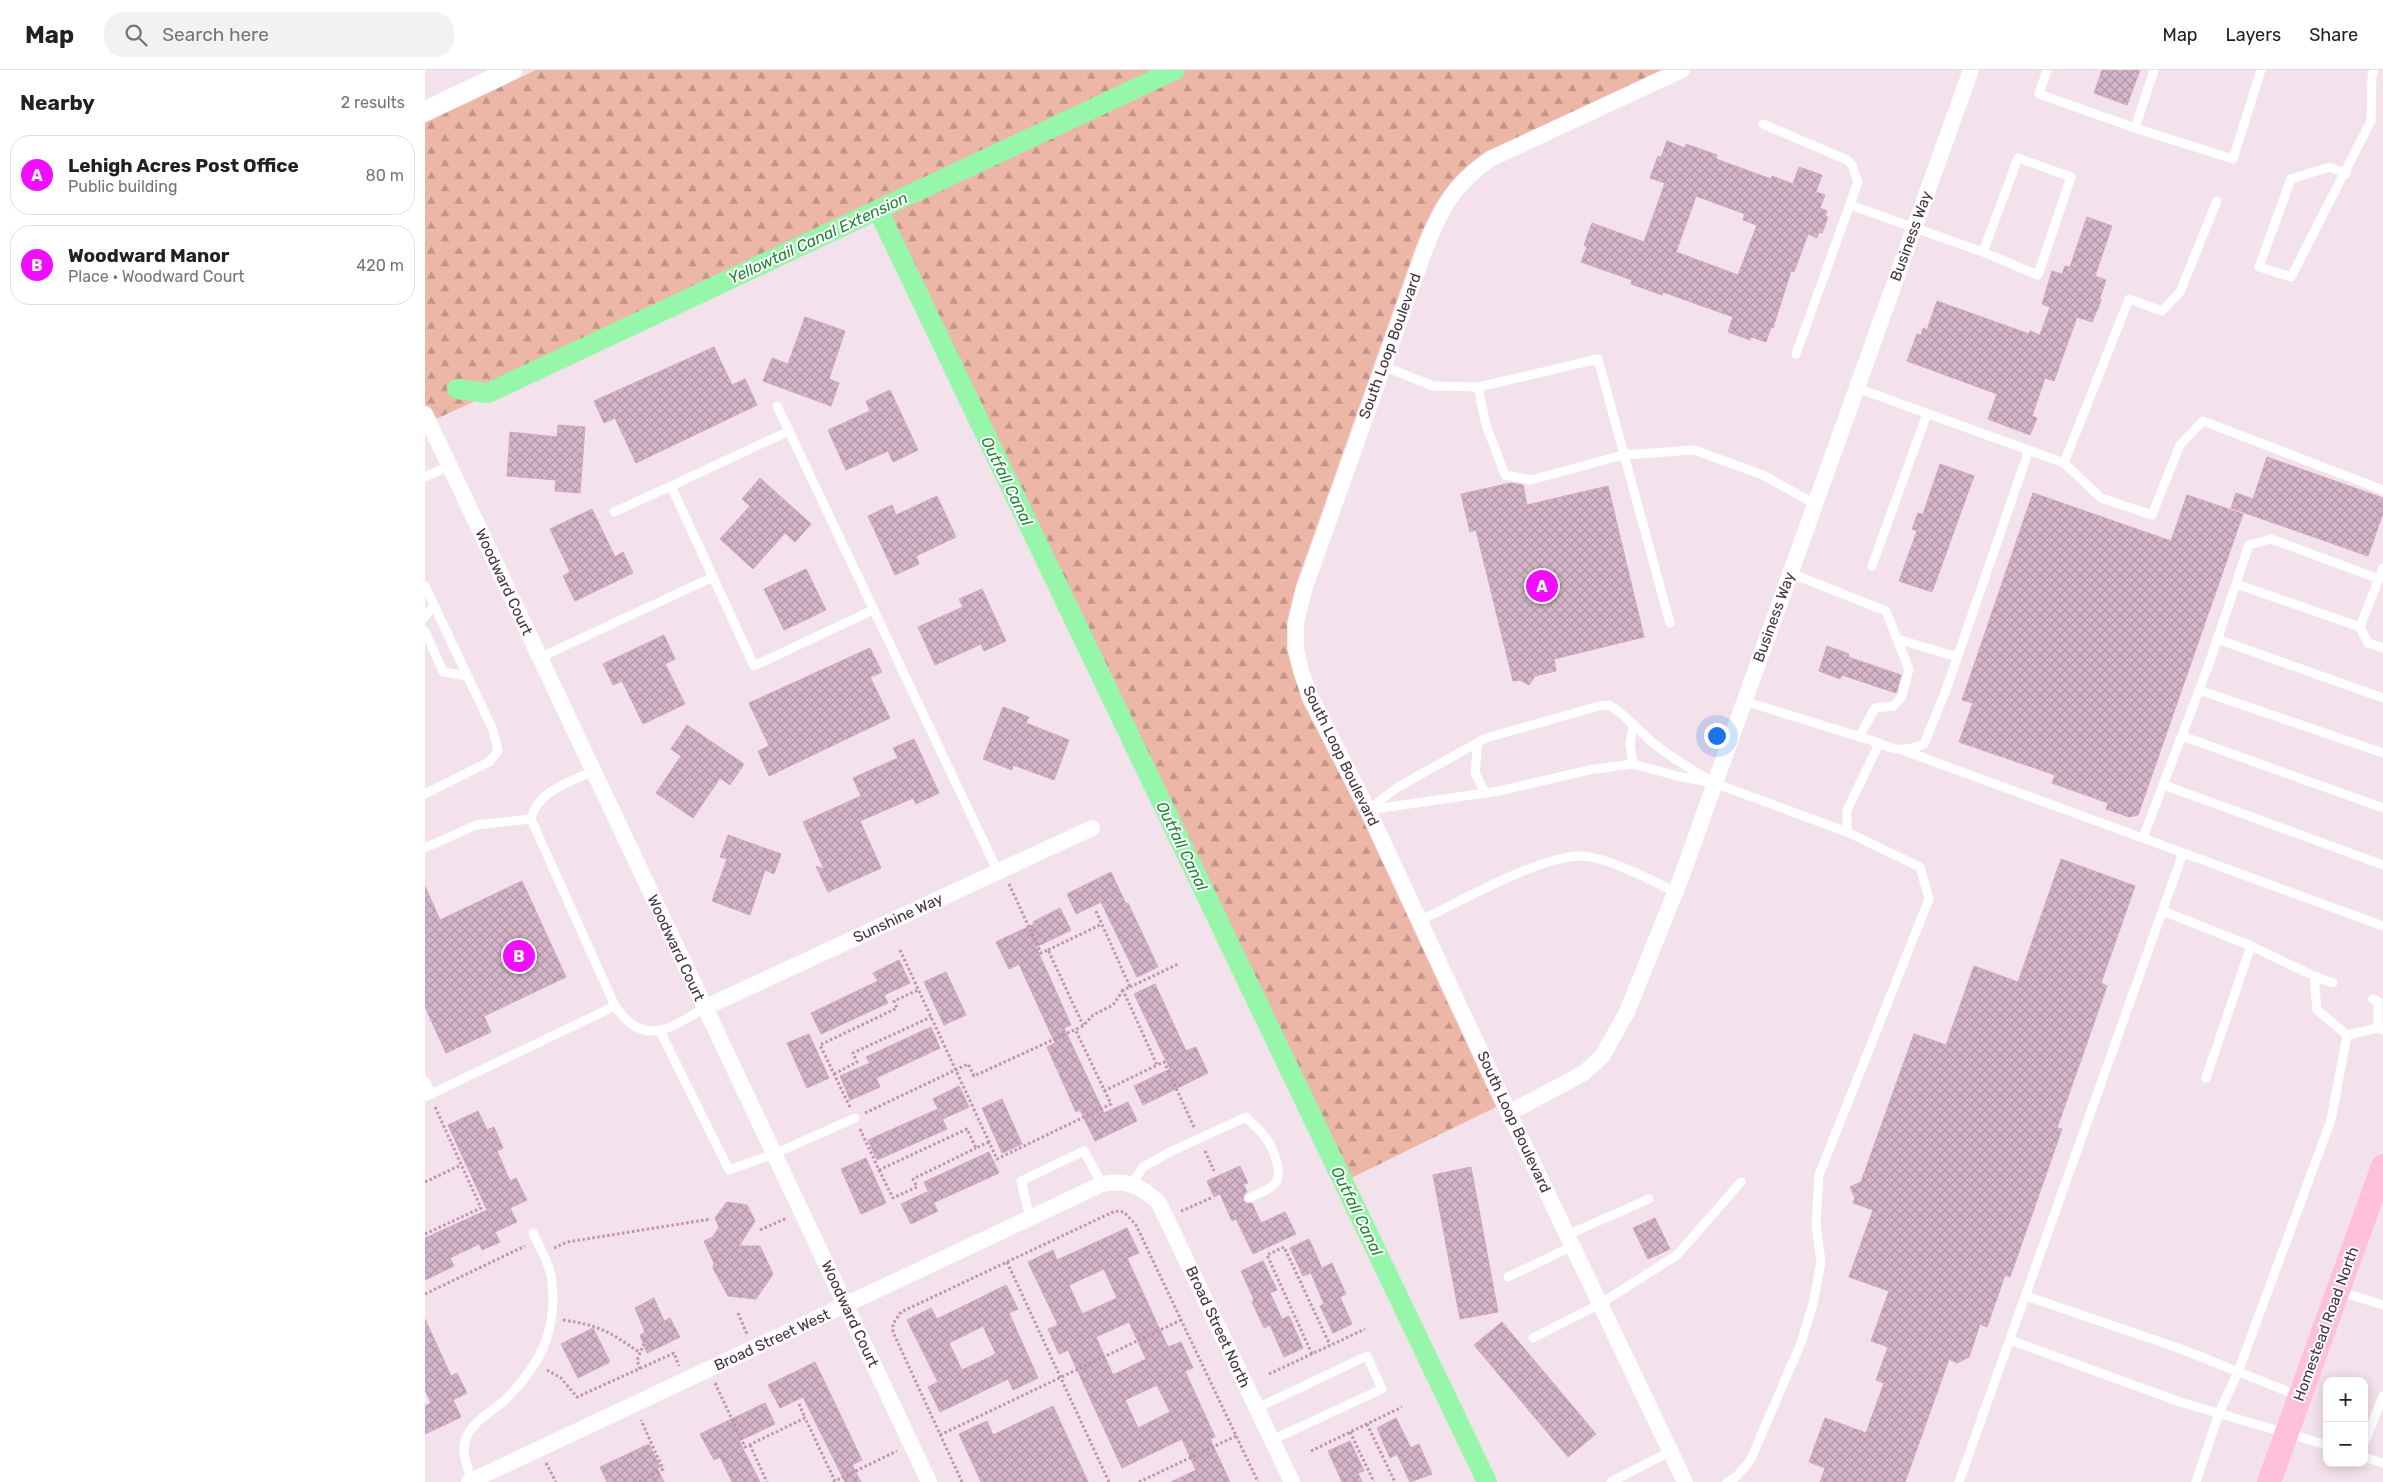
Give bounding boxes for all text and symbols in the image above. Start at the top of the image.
search box [104,12,454,57]
text: Map [25,21,74,49]
icon: search [122,21,150,49]
text: Search here [162,23,269,46]
text: Map [2163,24,2198,46]
text: Layers [2226,24,2281,46]
text: Share [2309,24,2358,46]
text: Nearby [20,90,95,115]
text: 2 results [341,93,405,112]
text: Lehigh Acres Post Office [68,154,299,177]
text: A [31,166,43,185]
text: 80 m [366,166,404,185]
text: Public building [68,177,178,196]
water label: Yellowtail Canal Extension [725,188,911,288]
street label: Business Way [1886,188,1936,284]
text: Woodward Manor [68,244,229,267]
text: B [31,256,43,275]
text: 420 m [356,256,404,275]
text: Place · Woodward Court [68,267,245,286]
street label: South Loop Boulevard [1355,271,1425,421]
water label: Outfall Canal [977,433,1037,530]
street label: Woodward Court [471,526,537,638]
pin: A [1526,567,1558,605]
street label: Business Way [1749,569,1799,665]
street label: South Loop Boulevard [1299,683,1383,829]
your location [1704,723,1730,749]
water label: Outfall Canal [1152,798,1212,895]
street label: Sunshine Way [850,889,946,947]
street label: Woodward Court [643,892,709,1004]
pin: B [503,937,535,975]
street label: South Loop Boulevard [1473,1048,1555,1196]
water label: Outfall Canal [1327,1163,1387,1260]
street label: Homestead Road North [2290,1244,2362,1404]
street label: Woodward Court [817,1258,883,1370]
street label: Broad Street North [1182,1263,1254,1391]
street label: Broad Street West [711,1305,833,1375]
map controls [2323,1377,2368,1467]
button: + [2323,1377,2368,1422]
button: − [2323,1422,2368,1467]

